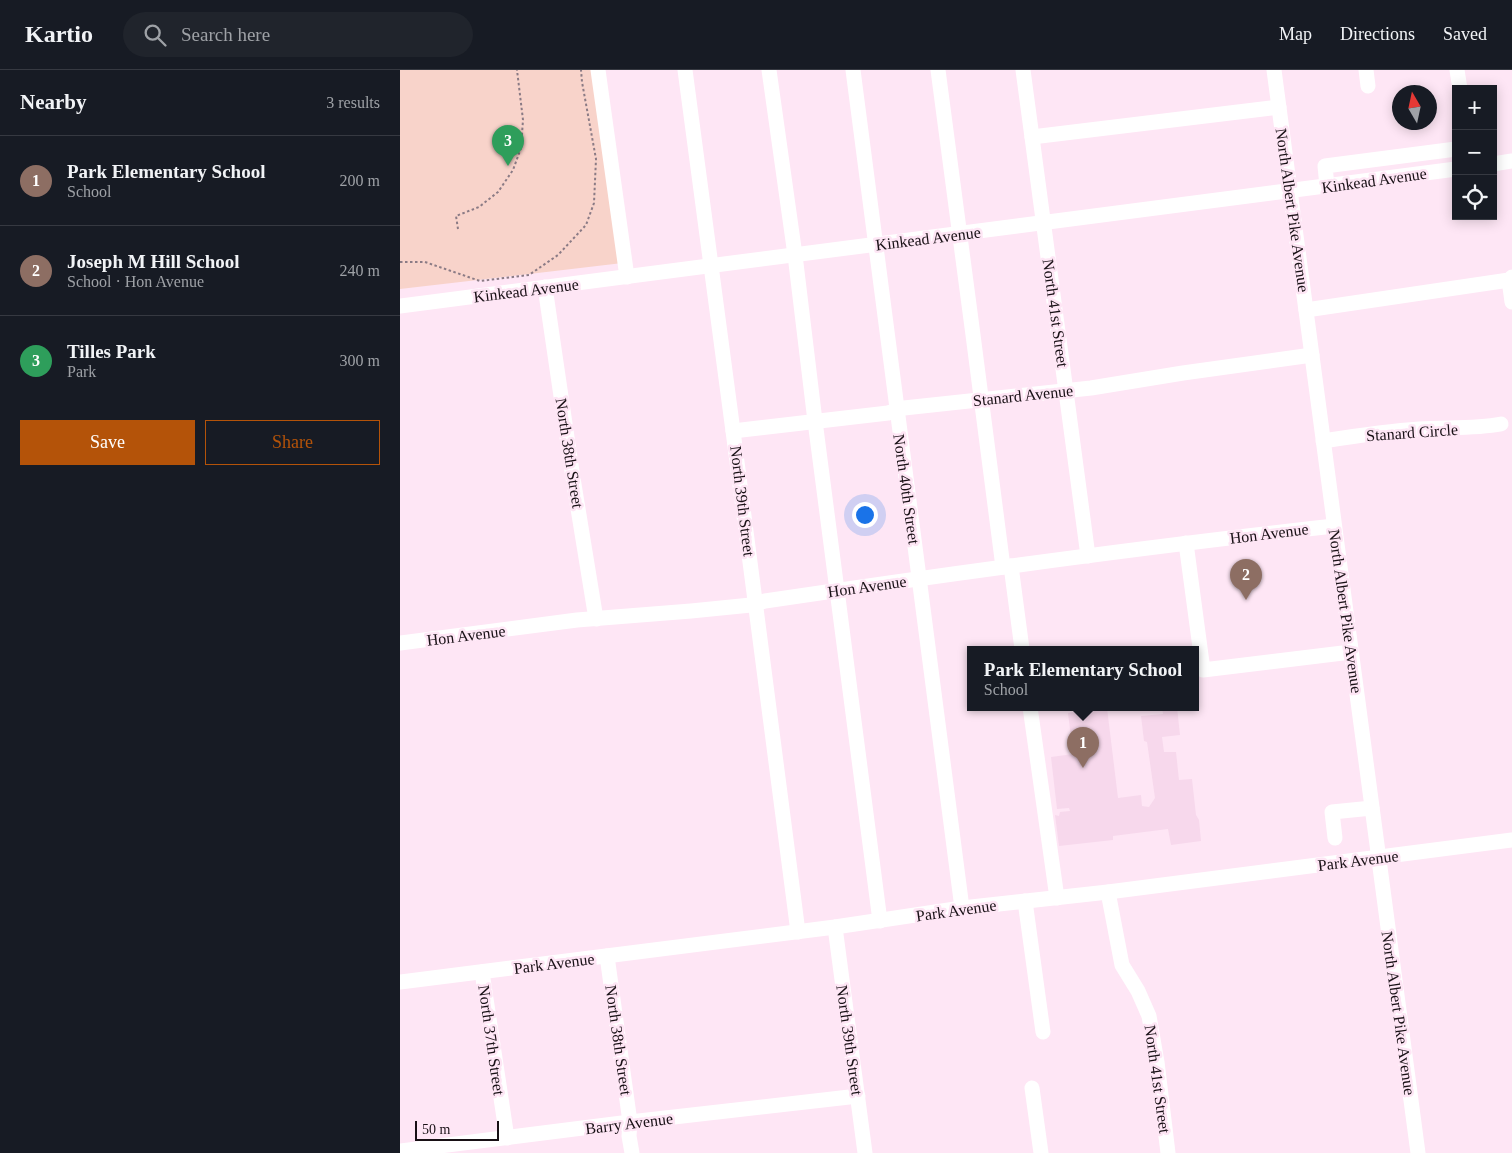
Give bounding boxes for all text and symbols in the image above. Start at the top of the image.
search box [123,12,473,57]
text: Kartio [25,21,93,47]
icon: search [141,21,169,49]
text: Search here [181,24,270,45]
text: Map [1279,24,1312,44]
text: Directions [1340,24,1415,44]
text: Saved [1443,24,1487,44]
north arrow [1392,85,1437,130]
map controls [1452,85,1497,220]
button: + [1452,85,1497,130]
text: Nearby [20,90,87,114]
text: 3 results [326,94,380,111]
pin: 3 [492,125,524,166]
street label: North Albert Pike Avenue [1273,127,1312,293]
button: − [1452,130,1497,175]
text: Park Elementary School [67,161,265,182]
street label: Kinkead Avenue [1320,165,1428,196]
text: 1 [32,172,40,189]
text: 200 m [340,172,380,189]
button: locate [1452,175,1497,220]
text: School [67,183,111,200]
street label: Kinkead Avenue [874,224,982,253]
text: Joseph M Hill School [67,251,240,272]
street label: North 41st Street [1039,258,1072,369]
text: 2 [32,262,40,279]
text: 240 m [340,262,380,279]
text: School · Hon Avenue [67,273,204,290]
street label: Kinkead Avenue [472,276,580,305]
text: Tilles Park [67,341,156,362]
text: 3 [32,352,40,369]
text: 300 m [340,352,380,369]
text: Park [67,363,96,380]
street label: Stanard Avenue [972,382,1074,409]
street label: North 38th Street [552,397,587,510]
button: Save [20,420,195,465]
button: Share [205,420,380,465]
street label: Stanard Circle [1366,421,1459,444]
street label: North 40th Street [890,433,923,546]
street label: North 39th Street [727,445,758,558]
your location [852,502,878,528]
street label: Hon Avenue [1229,520,1309,547]
street label: North Albert Pike Avenue [1326,528,1365,694]
pin: 2 [1230,559,1262,600]
street label: Hon Avenue [827,573,907,600]
street label: Hon Avenue [426,622,506,649]
popup [967,646,1199,711]
text: Park Elementary School [984,659,1182,680]
text: School [984,681,1028,698]
pin: 1 [1067,727,1099,768]
street label: Park Avenue [1317,847,1399,874]
street label: Park Avenue [915,896,997,925]
street label: North Albert Pike Avenue [1379,930,1418,1096]
street label: Park Avenue [513,950,595,977]
street label: North 37th Street [475,984,508,1097]
street label: North 38th Street [602,984,635,1097]
street label: North 39th Street [833,984,866,1097]
street label: North 41st Street [1141,1024,1174,1135]
street label: Barry Avenue [584,1110,674,1138]
scale bar [415,1118,499,1141]
text: 50 m [422,1122,450,1137]

